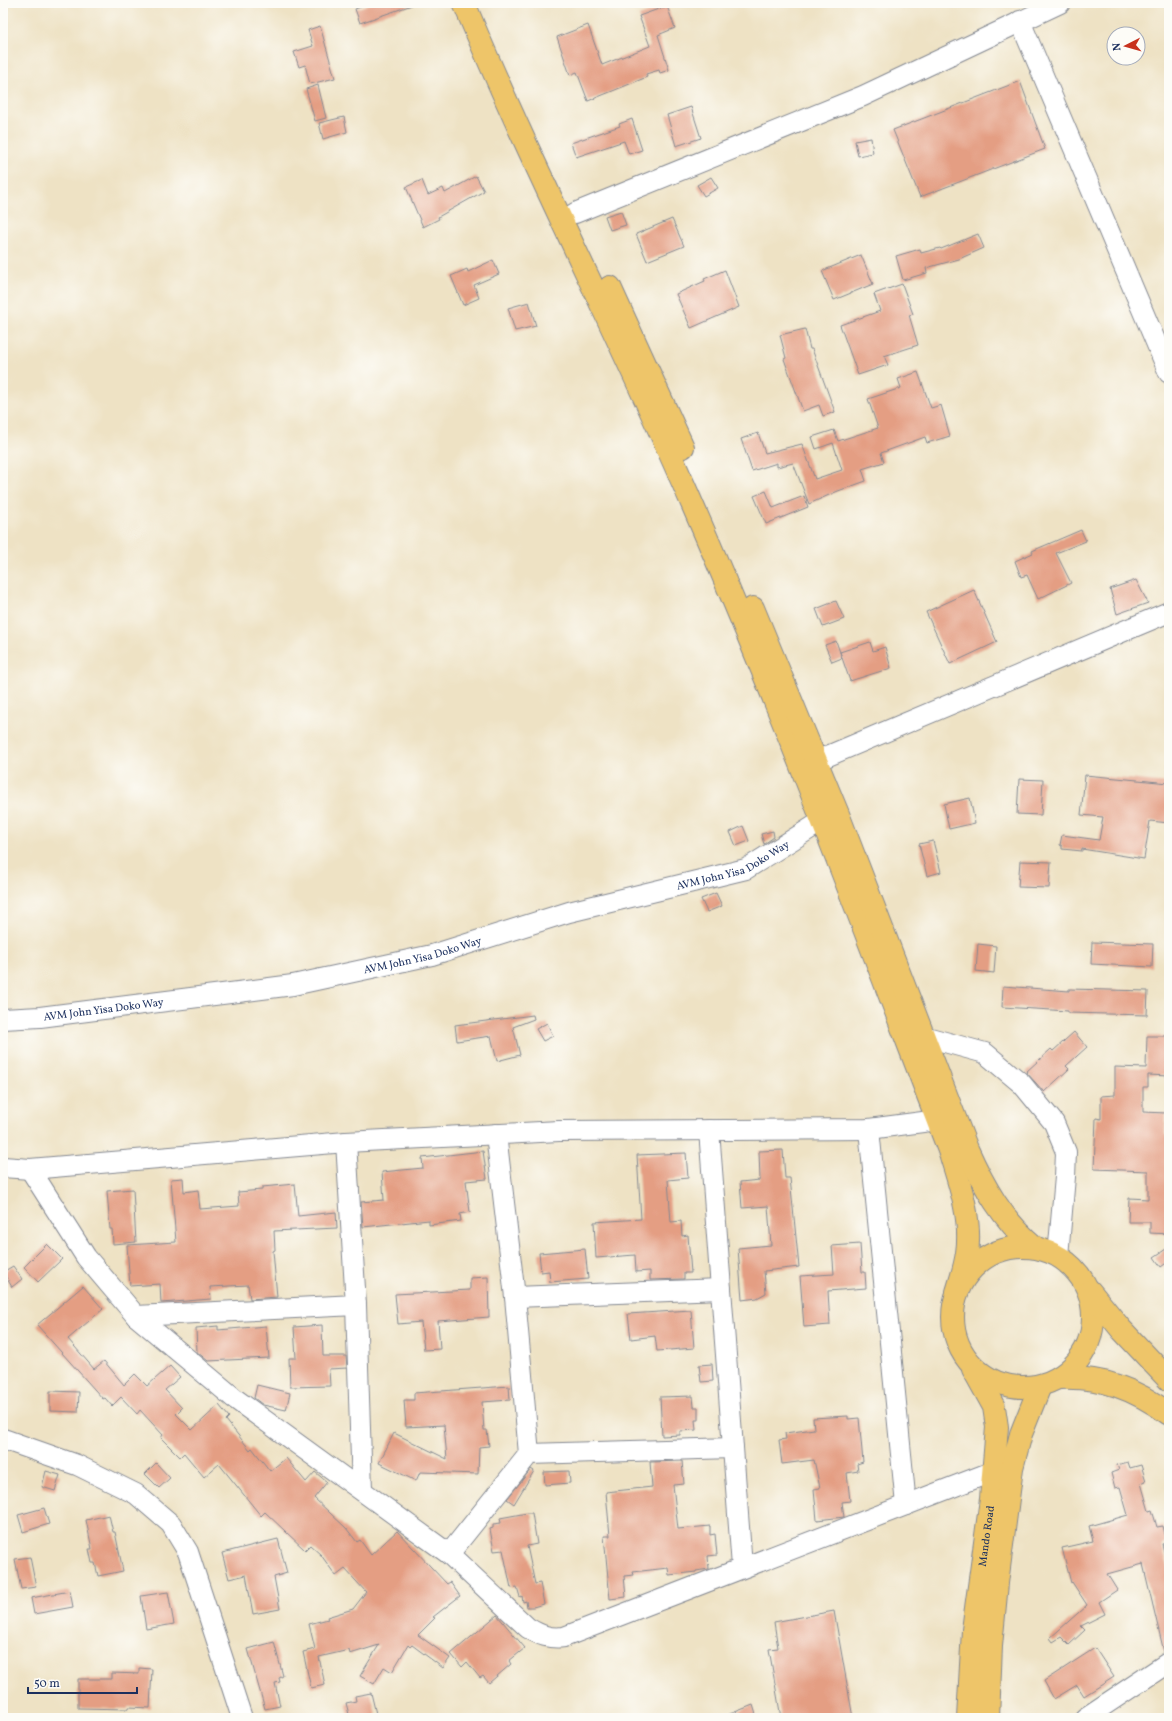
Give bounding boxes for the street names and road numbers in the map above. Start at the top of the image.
street label: AVM John Yisa Doko Way [675,837,793,895]
street label: AVM John Yisa Doko Way [363,934,484,979]
street label: AVM John Yisa Doko Way [43,995,165,1025]
street label: Mando Road [976,1505,999,1568]

